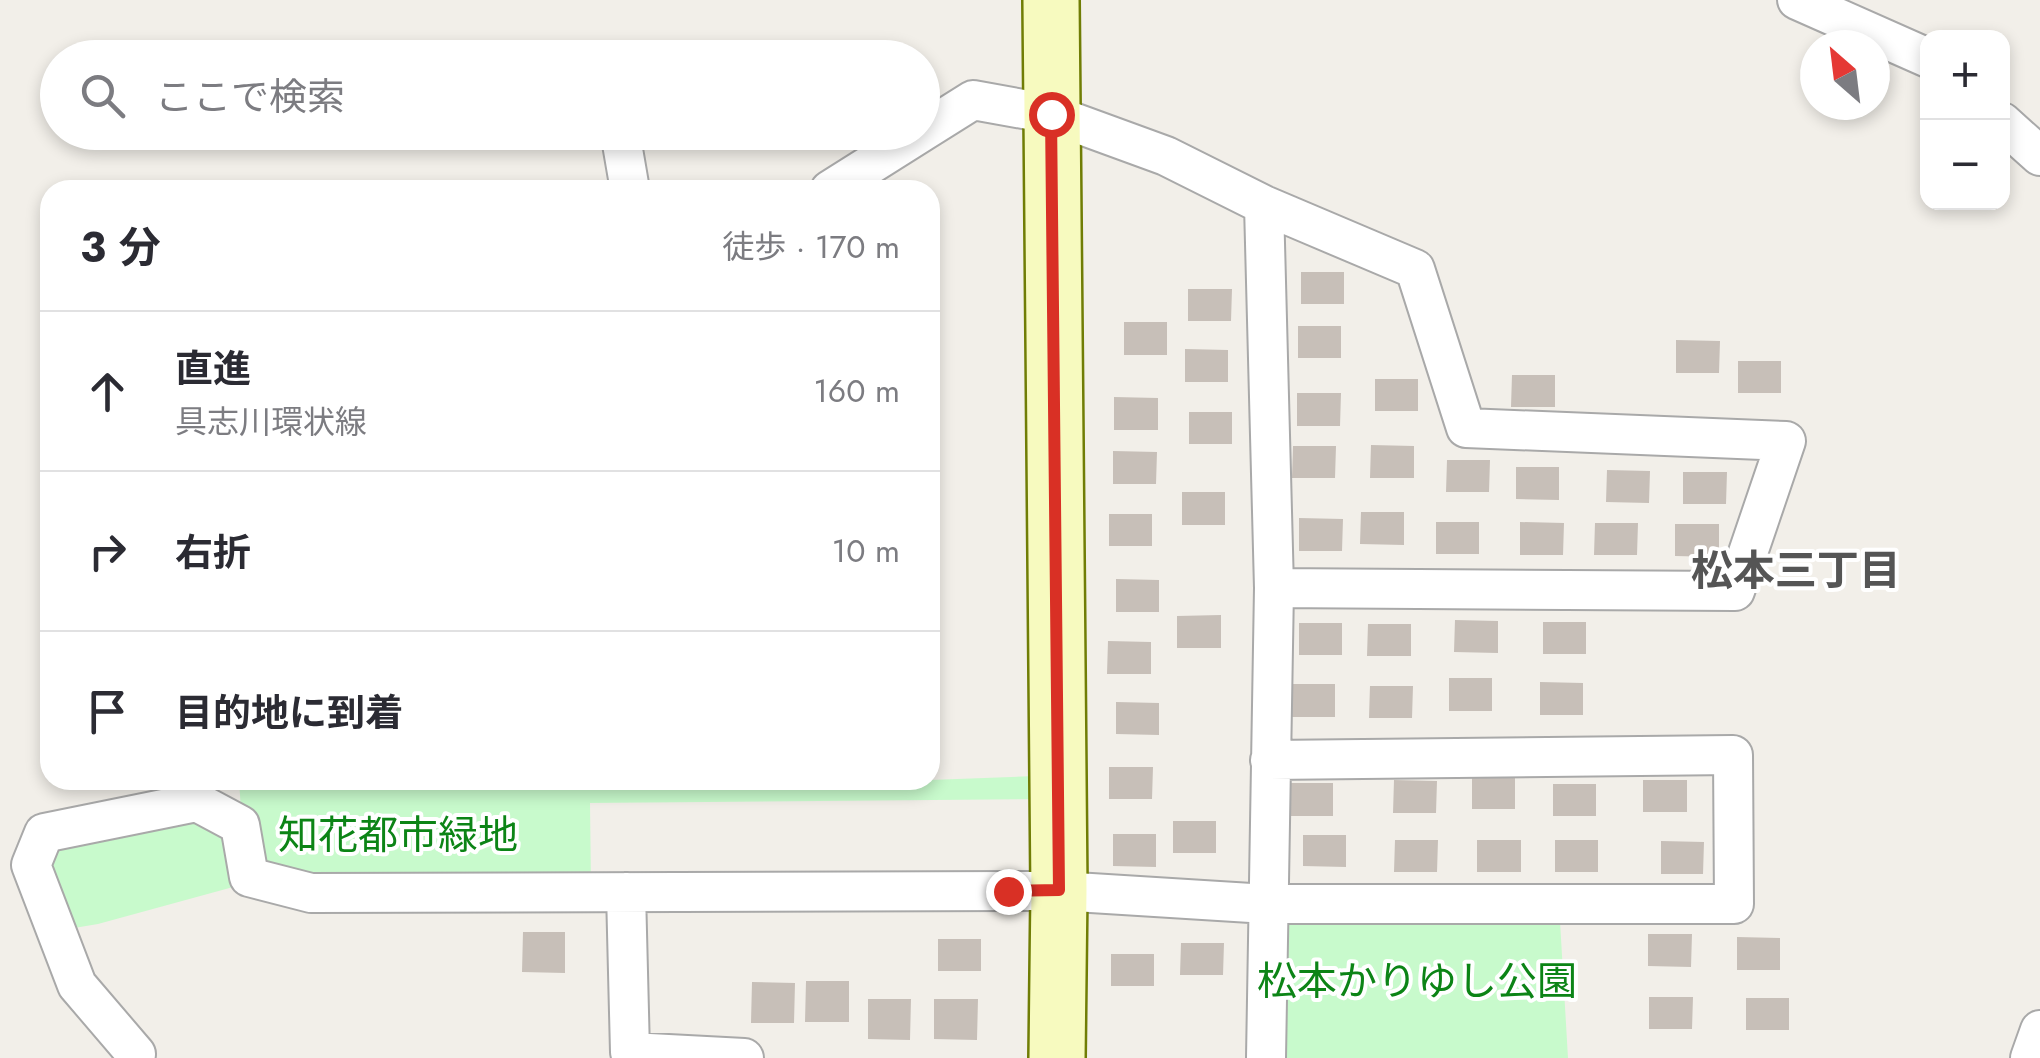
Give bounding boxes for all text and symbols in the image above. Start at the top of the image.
north arrow [1800,30,1890,120]
map controls [1920,30,2010,210]
button: + [1920,30,2010,120]
search box [40,40,940,150]
icon: search [75,68,130,123]
text: ここで検索 [155,69,345,124]
route start [1029,92,1075,138]
button: − [1920,120,2010,210]
text: 3 分 [80,217,161,278]
text: 徒歩 · 170 m [722,224,900,270]
text: 直進 [175,341,251,396]
icon: ahead [80,364,135,419]
text: 160 m [813,368,900,414]
text: 具志川環状線 [175,399,367,445]
icon: right [80,524,135,579]
text: 右折 [175,525,251,580]
text: 10 m [832,528,900,574]
district label: 松本三丁目 [1691,540,1901,601]
icon: arrive [80,684,135,739]
text: 目的地に到着 [175,685,403,740]
park label: 知花都市緑地 [278,806,518,864]
route end [986,869,1032,915]
park label: 松本かりゆし公園 [1257,952,1577,1010]

